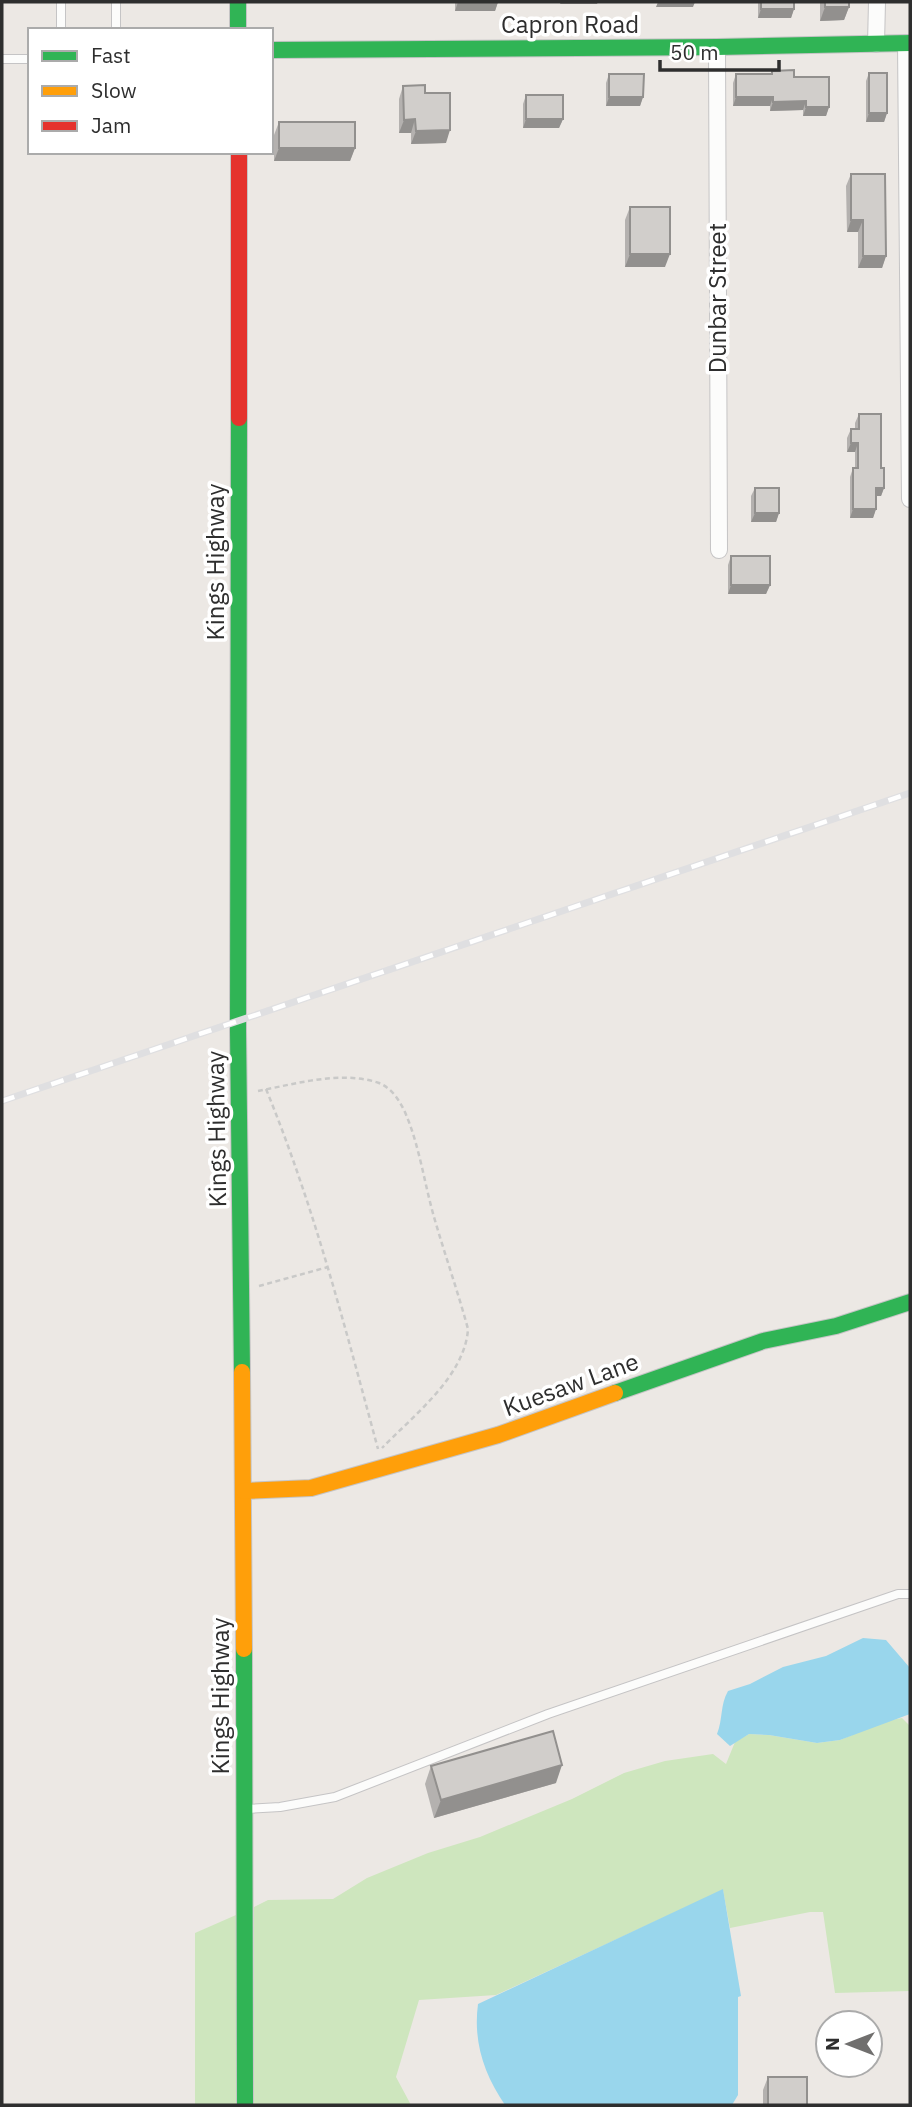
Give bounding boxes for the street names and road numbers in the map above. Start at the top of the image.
street label: Capron Road [501,8,639,40]
street label: Dunbar Street [701,223,733,373]
street label: Kings Highway [199,484,231,640]
street label: Kings Highway [199,1050,233,1208]
street label: Kuesaw Lane [498,1345,643,1423]
street label: Kings Highway [204,1618,236,1774]

